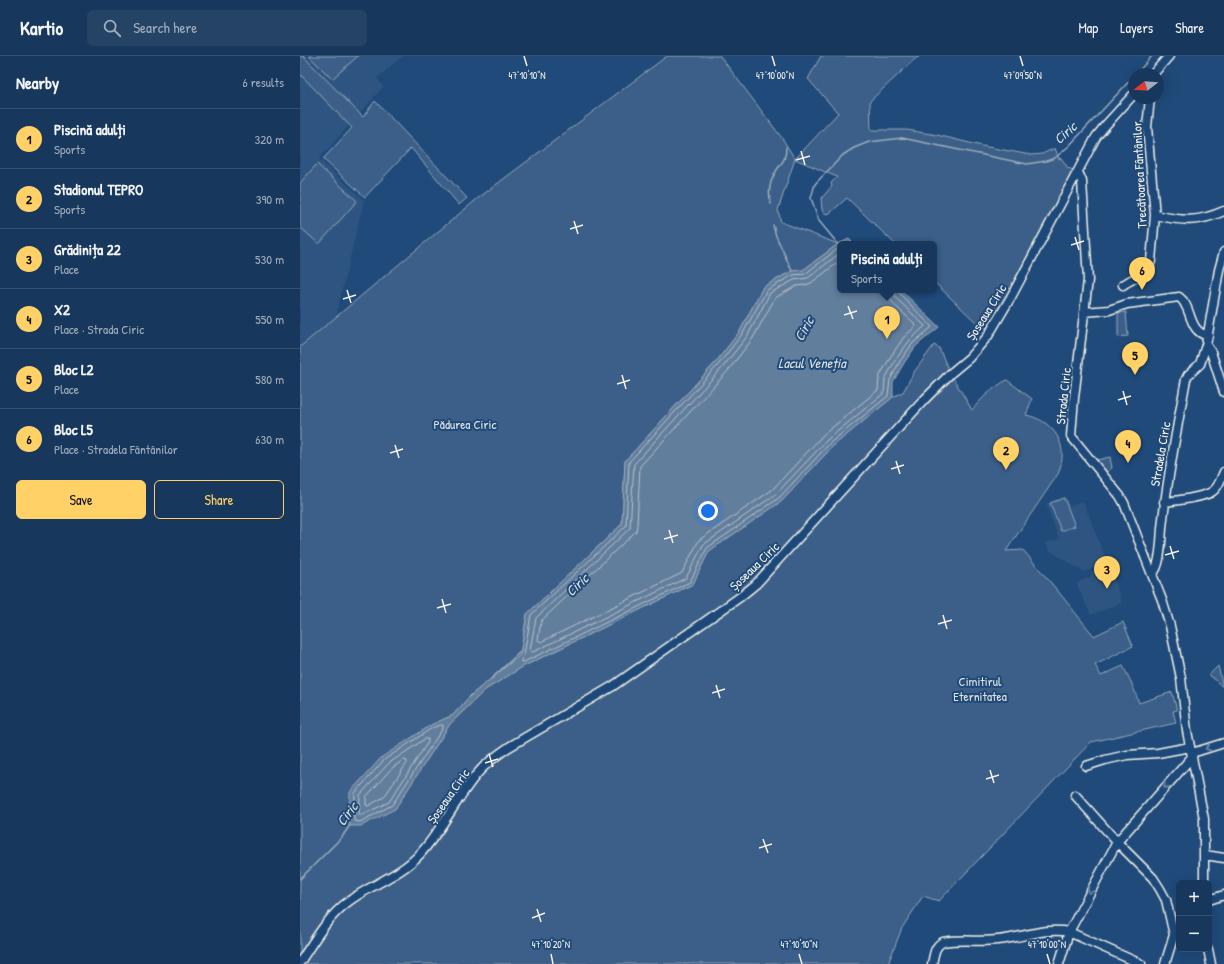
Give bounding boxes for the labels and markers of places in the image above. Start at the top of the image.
pin: 6 [1129,257,1155,290]
pin: 1 [874,306,900,339]
pin: 5 [1122,342,1148,375]
pin: 4 [1115,430,1141,463]
pin: 2 [993,437,1019,470]
pin: 3 [1094,556,1120,589]

